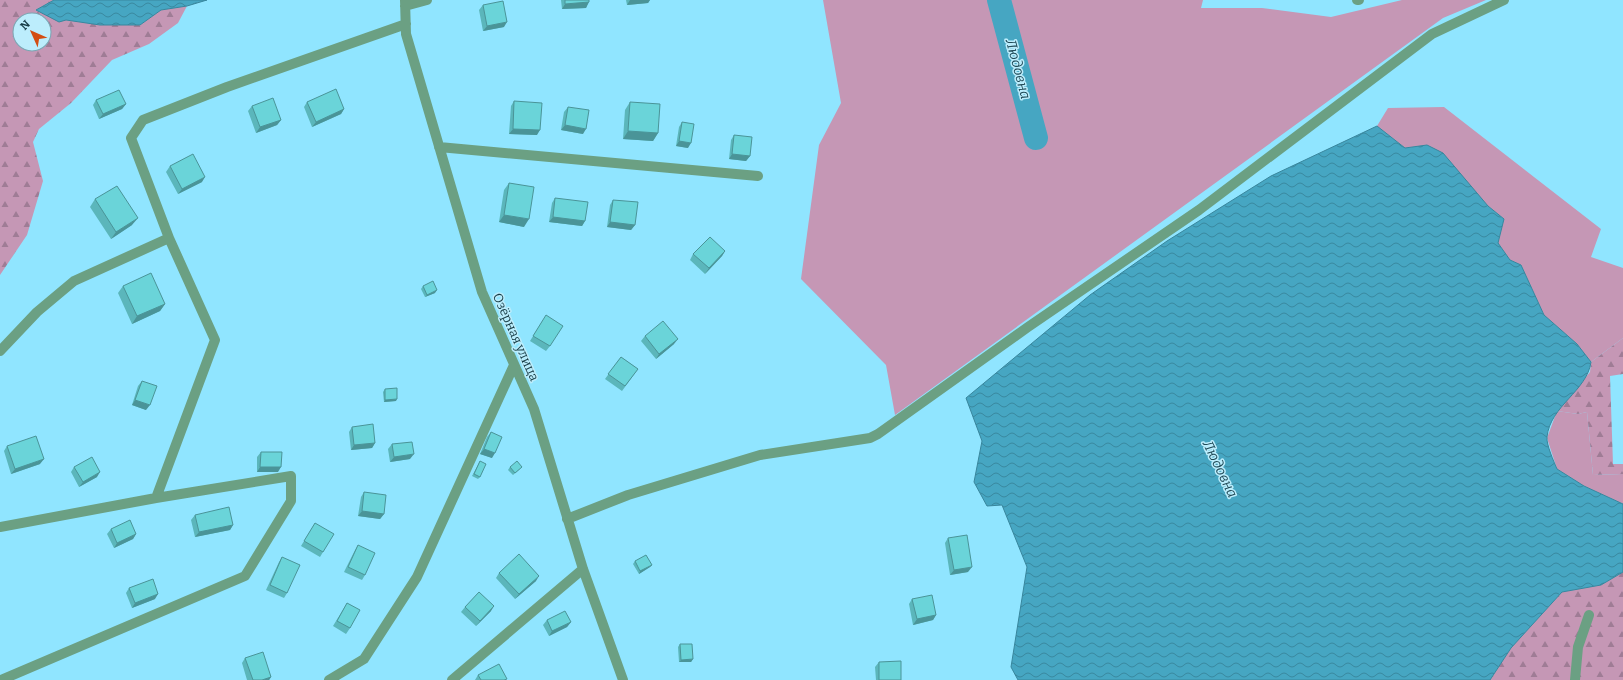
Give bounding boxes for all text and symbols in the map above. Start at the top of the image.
north arrow [12,12,52,52]
text: N [18,17,33,33]
water label: Людовна [1002,36,1034,101]
street label: Озёрная улица [490,291,542,383]
water label: Людовна [1198,437,1241,500]

